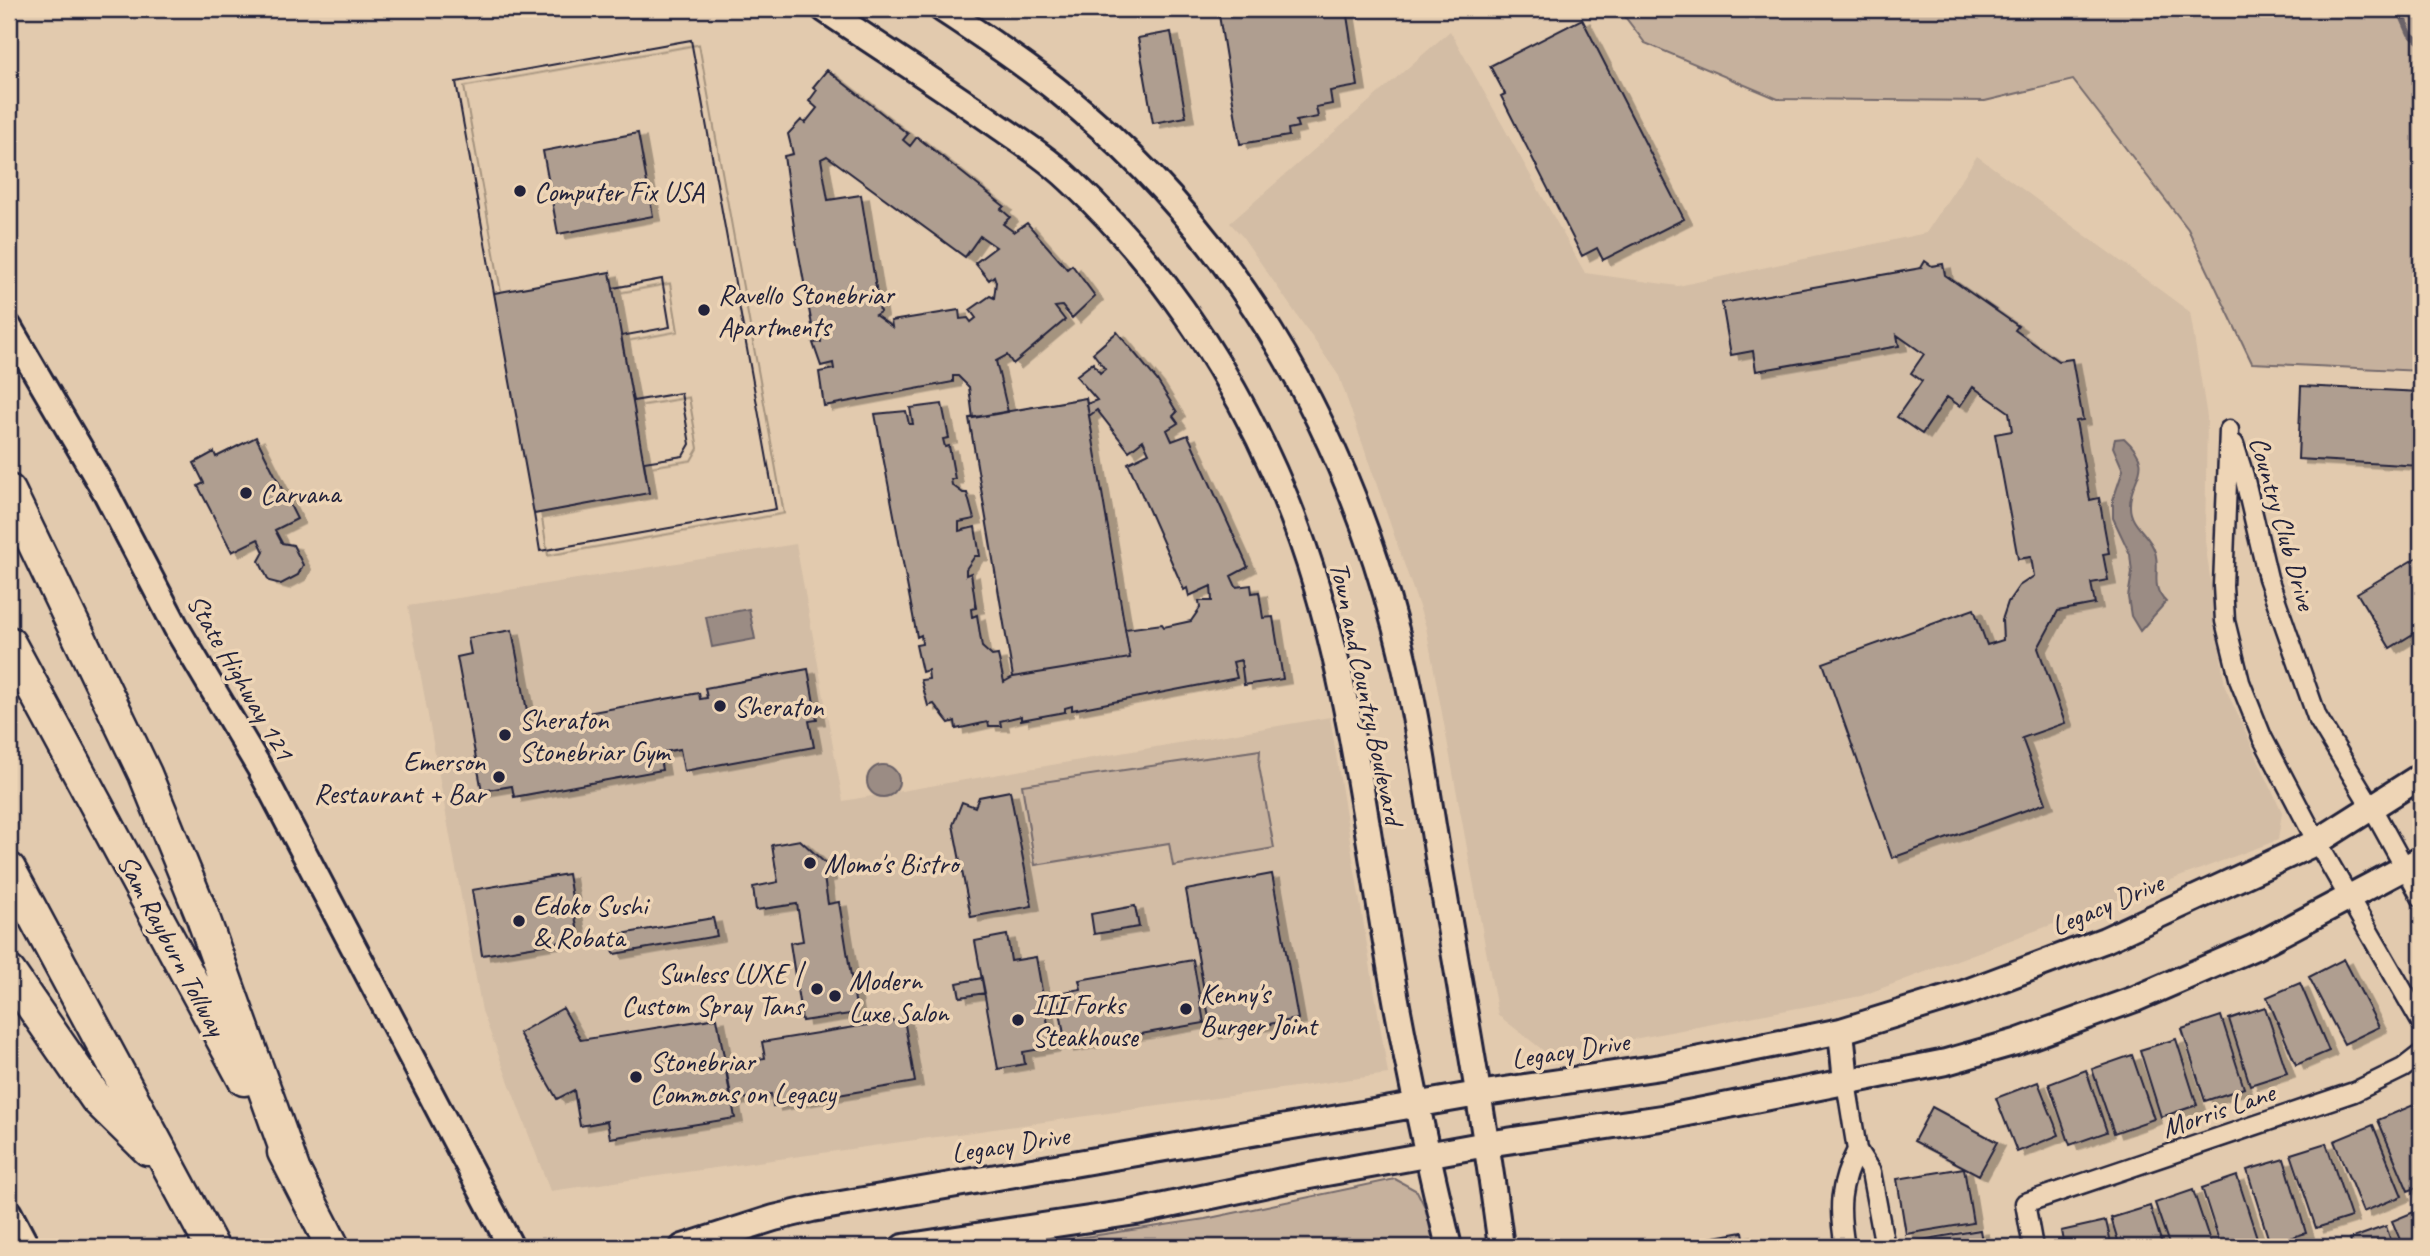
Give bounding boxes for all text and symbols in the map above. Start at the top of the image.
place label: Computer Fix USA [534,174,705,209]
marker: Computer Fix USA [512,183,528,199]
place label: Ravello Stonebriar Apartments [718,277,896,344]
marker: Ravello Stonebriar Apartments [696,302,712,318]
street label: Country Club Drive [2242,432,2325,616]
place label: Carvana [260,476,343,511]
marker: Carvana [238,485,254,501]
street label: Town and Country Boulevard [1322,558,1413,832]
street label: State Highway 121 [179,588,303,767]
place label: Sheraton [734,689,825,724]
marker: Sheraton [712,698,728,714]
place label: Sheraton Stonebriar Gym [519,702,672,769]
marker: Sheraton Stonebriar Gym [497,727,513,743]
place label: Emerson Restaurant + Bar [314,744,488,811]
marker: Emerson Restaurant + Bar [491,769,507,785]
place label: Momo's Bistro [824,846,961,881]
street label: Sam Rayburn Tollway [110,849,235,1044]
marker: Momo's Bistro [802,855,818,871]
street label: Legacy Drive [2046,864,2170,943]
place label: Edoko Sushi & Robata [533,888,651,955]
marker: Edoko Sushi & Robata [511,913,527,929]
place label: Sunless LUXE | Custom Spray Tans [622,956,807,1023]
place label: Modern Luxe Salon [849,963,950,1030]
place label: Kenny's Burger Joint [1200,976,1319,1043]
marker: Sunless LUXE | Custom Spray Tans [809,981,825,997]
place label: III Forks Steakhouse [1032,987,1139,1054]
marker: Modern Luxe Salon [827,988,843,1004]
marker: Kenny's Burger Joint [1178,1001,1194,1017]
marker: III Forks Steakhouse [1010,1012,1026,1028]
street label: Legacy Drive [1509,1023,1633,1077]
place label: Stonebriar Commons on Legacy [650,1044,838,1111]
marker: Stonebriar Commons on Legacy [628,1069,644,1085]
street label: Morris Lane [2157,1074,2281,1146]
street label: Legacy Drive [949,1117,1073,1171]

